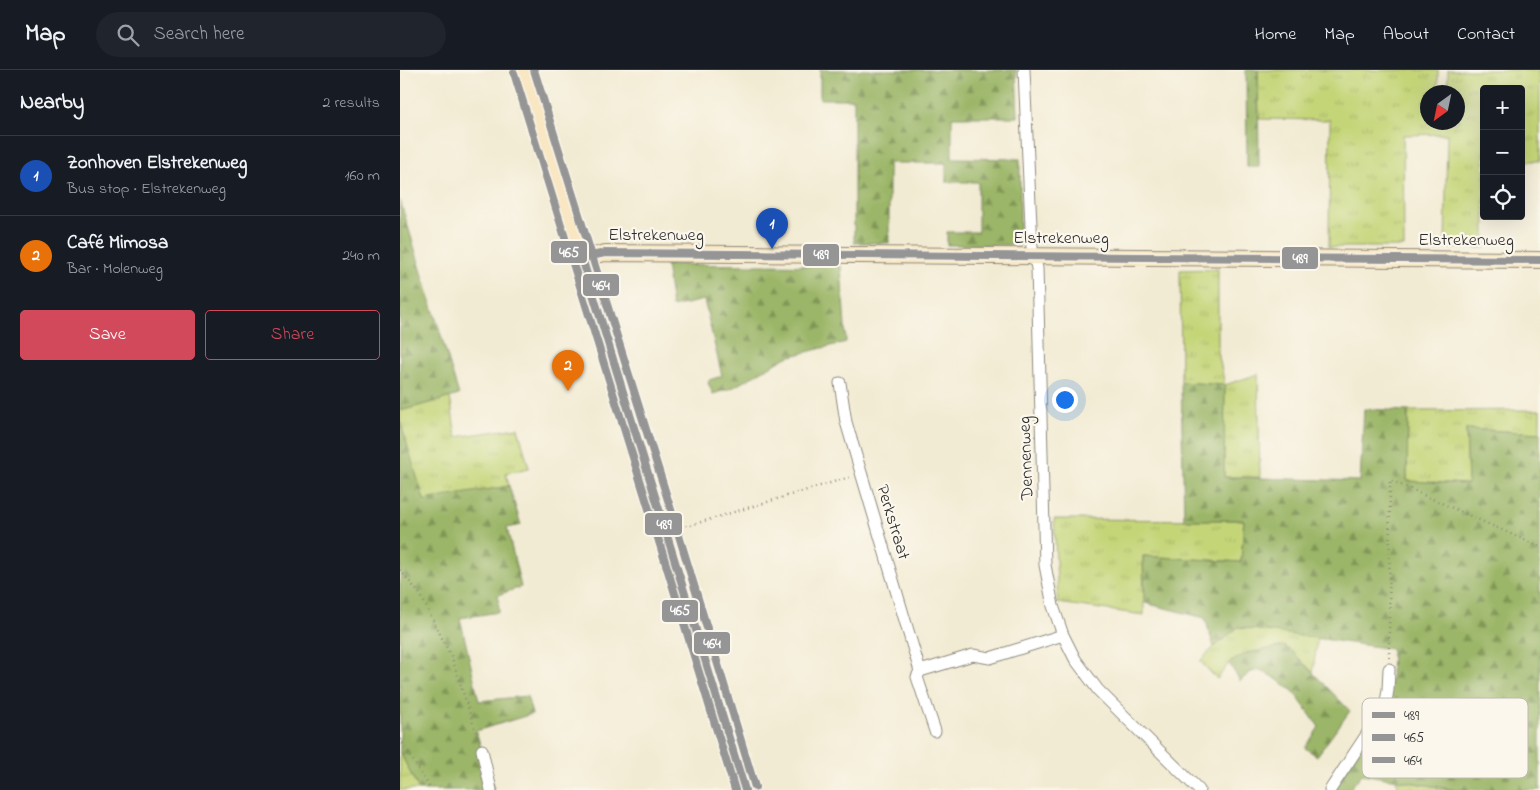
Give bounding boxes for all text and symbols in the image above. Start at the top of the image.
search box [96,12,446,57]
text: Map [25,17,66,52]
icon: search [114,21,142,49]
text: Search here [154,21,245,48]
text: Home [1255,22,1296,48]
text: Map [1324,22,1355,48]
text: About [1383,22,1429,48]
text: Contact [1457,22,1515,48]
north arrow [1420,85,1465,130]
map controls [1480,85,1525,220]
button: + [1480,85,1525,130]
text: Nearby [20,88,84,118]
text: 2 results [322,91,380,115]
button: − [1480,130,1525,175]
text: Zonhoven Elstrekenweg [67,150,247,177]
text: 1 [33,164,39,188]
text: 160 m [345,164,380,188]
button: locate [1480,175,1525,220]
text: Bus stop · Elstrekenweg [67,177,226,201]
pin: 1 [756,208,788,249]
street label: Elstrekenweg [608,223,704,250]
street label: Elstrekenweg [1013,226,1109,253]
street label: Elstrekenweg [1418,228,1514,255]
text: Café Mimosa [67,230,168,257]
line badge: 465 [550,240,588,264]
text: 465 [558,243,579,264]
line badge: 489 [802,243,840,267]
text: 2 [32,244,40,268]
text: 240 m [342,244,380,268]
text: 489 [812,245,829,266]
line badge: 489 [1281,246,1319,270]
text: 489 [1291,249,1308,270]
text: Bar · Molenweg [67,257,163,281]
line badge: 464 [582,273,620,297]
text: 464 [591,276,610,297]
button: Save [20,310,195,360]
button: Share [205,310,380,360]
pin: 2 [552,350,584,391]
your location [1052,387,1078,413]
street label: Dennenweg [1013,415,1042,501]
street label: Perkstraat [868,482,916,563]
line badge: 489 [644,512,683,536]
text: 489 [655,515,672,536]
line badge: 465 [661,599,699,623]
text: 465 [669,601,690,622]
line badge: 464 [693,631,731,655]
text: 464 [702,634,721,655]
legend [1362,698,1528,778]
text: 489 [1404,706,1420,727]
text: 465 [1404,728,1424,749]
text: 464 [1404,751,1422,772]

